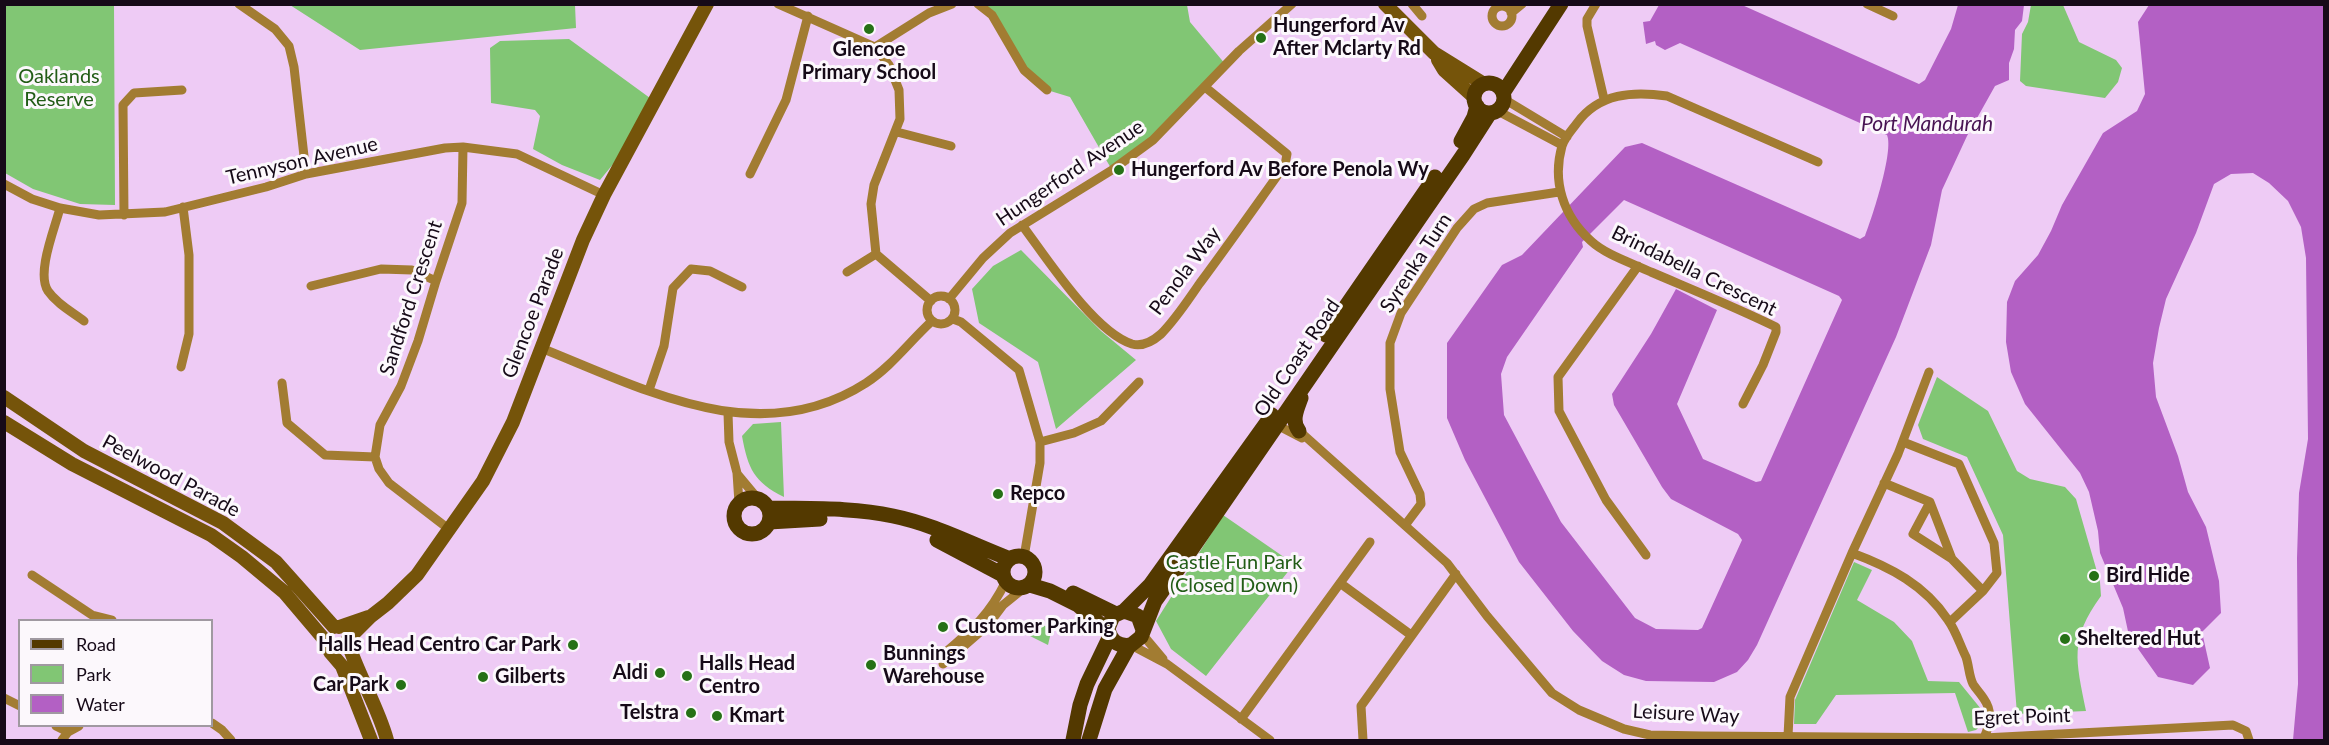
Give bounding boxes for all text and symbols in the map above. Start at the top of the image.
place label: Hungerford Av After Mclarty Rd [1273,14,1421,61]
marker: Glencoe Primary School [862,22,876,36]
marker: Hungerford Av After Mclarty Rd [1254,31,1268,45]
place label: Glencoe Primary School [802,38,936,85]
park label: Oaklands Reserve [18,65,100,112]
water label: Port Mandurah [1861,111,1993,137]
street label: Hungerford Avenue [992,115,1148,231]
street label: Tennyson Avenue [224,132,380,190]
place label: Hungerford Av Before Penola Wy [1131,158,1429,182]
marker: Hungerford Av Before Penola Wy [1112,163,1126,177]
street label: Syrenka Turn [1375,209,1457,317]
street label: Sandford Crescent [375,217,447,379]
street label: Brindabella Crescent [1607,221,1781,321]
street label: Penola Way [1144,222,1226,320]
street label: Glencoe Parade [497,244,569,382]
street label: Old Coast Road [1249,295,1345,421]
street label: Peelwood Parade [98,430,244,522]
place label: Repco [1010,482,1065,506]
marker: Repco [991,487,1005,501]
park label: Castle Fun Park (Closed Down) [1166,551,1302,598]
place label: Bird Hide [2106,564,2190,588]
marker: Bird Hide [2087,569,2101,583]
place label: Customer Parking [955,615,1114,639]
legend [18,619,213,727]
marker: Customer Parking [936,620,950,634]
place label: Sheltered Hut [2077,627,2201,651]
marker: Sheltered Hut [2058,632,2072,646]
text: Road [76,633,116,655]
place label: Halls Head Centro Car Park [318,633,561,657]
marker: Halls Head Centro Car Park [566,638,580,652]
place label: Bunnings Warehouse [883,642,984,689]
place label: Halls Head Centro [699,652,795,699]
marker: Bunnings Warehouse [864,658,878,672]
place label: Aldi [613,661,648,685]
text: Park [76,663,111,685]
place label: Gilberts [495,665,565,689]
marker: Aldi [653,666,667,680]
marker: Halls Head Centro [680,669,694,683]
marker: Gilberts [476,670,490,684]
place label: Car Park [313,673,389,697]
marker: Car Park [394,678,408,692]
text: Water [76,693,125,715]
street label: Leisure Way [1632,699,1740,729]
place label: Telstra [620,701,679,725]
street label: Egret Point [1973,703,2071,731]
place label: Kmart [729,704,785,728]
marker: Telstra [684,706,698,720]
marker: Kmart [710,709,724,723]

